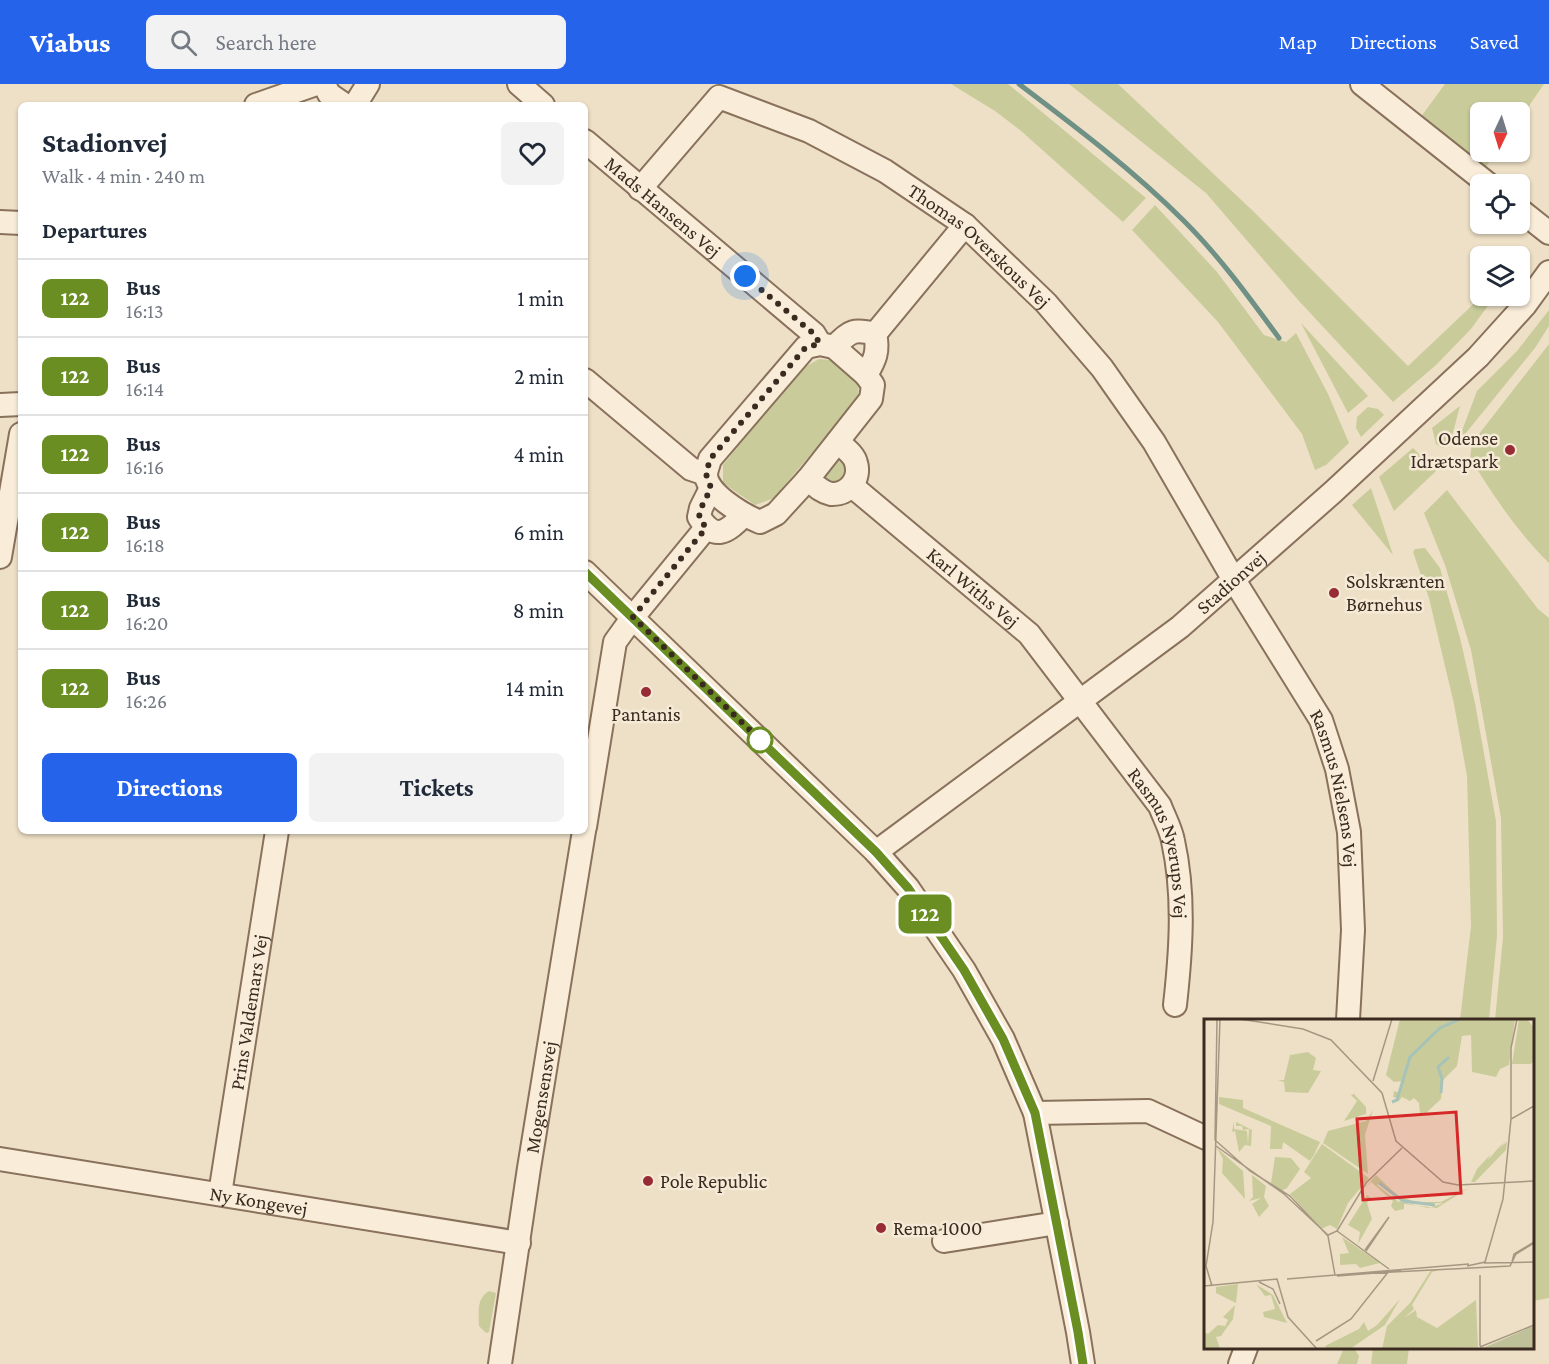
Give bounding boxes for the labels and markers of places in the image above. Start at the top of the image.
place label: Odense Idrætspark [1411,427,1498,473]
marker: Odense Idrætspark [1503,443,1517,457]
place label: Solskrænten Børnehus [1346,570,1445,615]
marker: Solskrænten Børnehus [1327,586,1341,600]
marker: Pantanis [639,685,653,699]
place label: Pantanis [611,703,681,725]
unlabelled marker [747,727,773,753]
place label: Pole Republic [660,1170,768,1193]
marker: Pole Republic [641,1174,655,1188]
place label: Rema 1000 [893,1217,982,1239]
marker: Rema 1000 [874,1221,888,1235]

